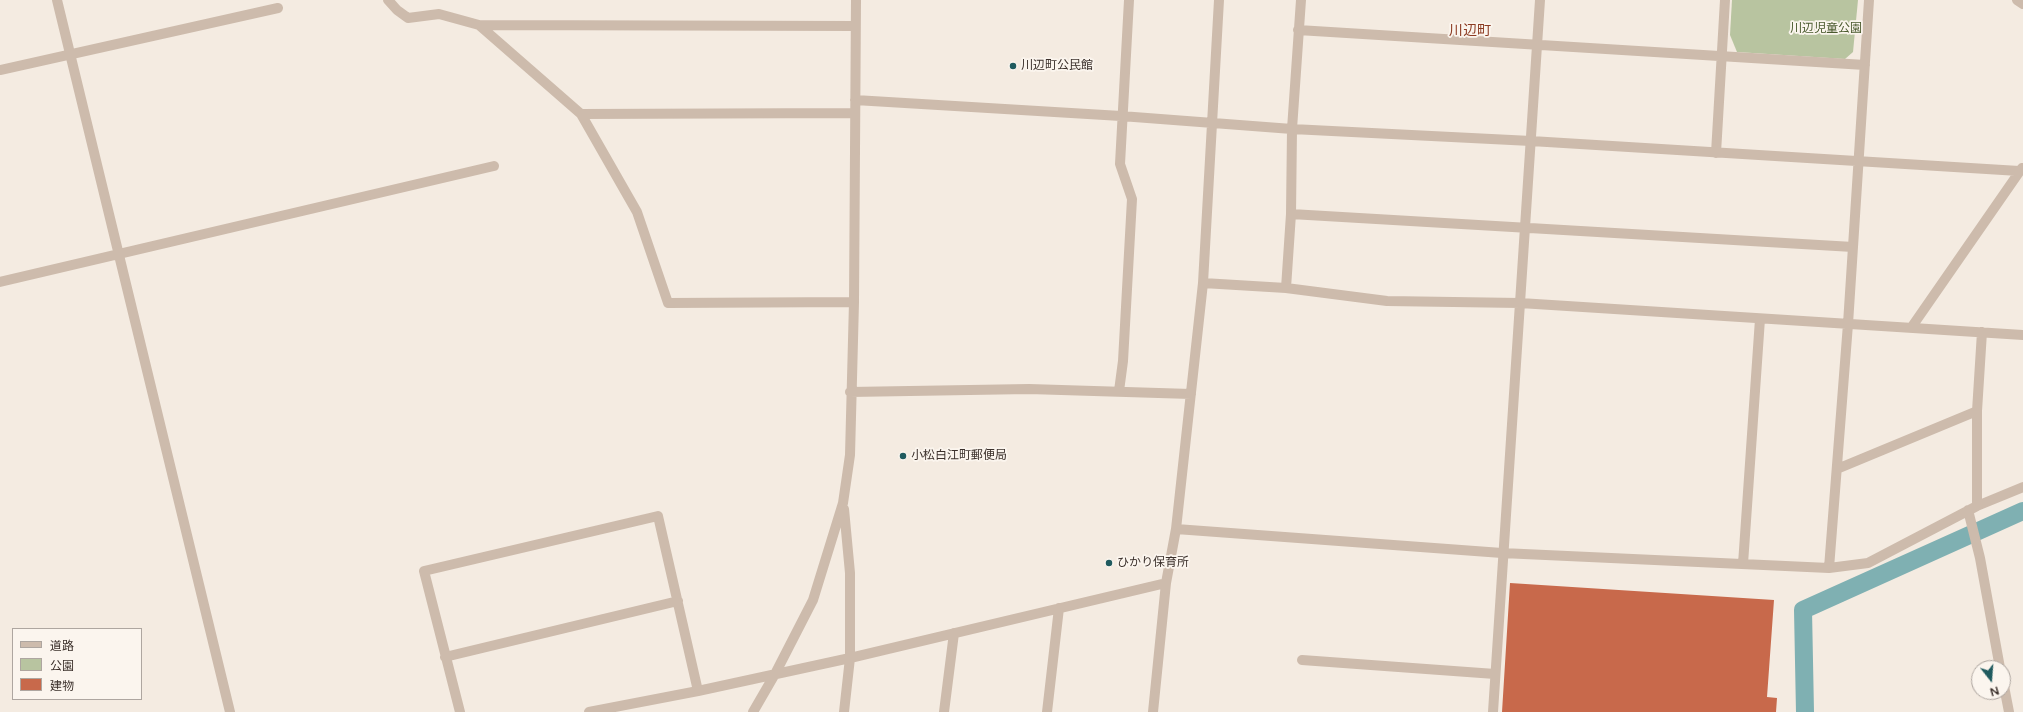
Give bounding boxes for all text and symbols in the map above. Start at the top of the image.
park label: 川辺児童公園 [1790,22,1862,36]
district label: 川辺町 [1449,23,1491,39]
place label: 川辺町公民館 [1021,59,1093,73]
marker: 川辺町公民館 [1008,61,1018,71]
place label: 小松白江町郵便局 [911,449,1007,463]
marker: 小松白江町郵便局 [898,451,908,461]
place label: ひかり保育所 [1117,556,1189,570]
marker: ひかり保育所 [1104,558,1114,568]
legend [12,628,142,700]
text: 道路 [50,639,74,653]
text: 公園 [50,659,74,673]
north arrow [1971,660,2011,700]
text: 建物 [50,679,74,693]
text: N [1988,683,2000,699]

